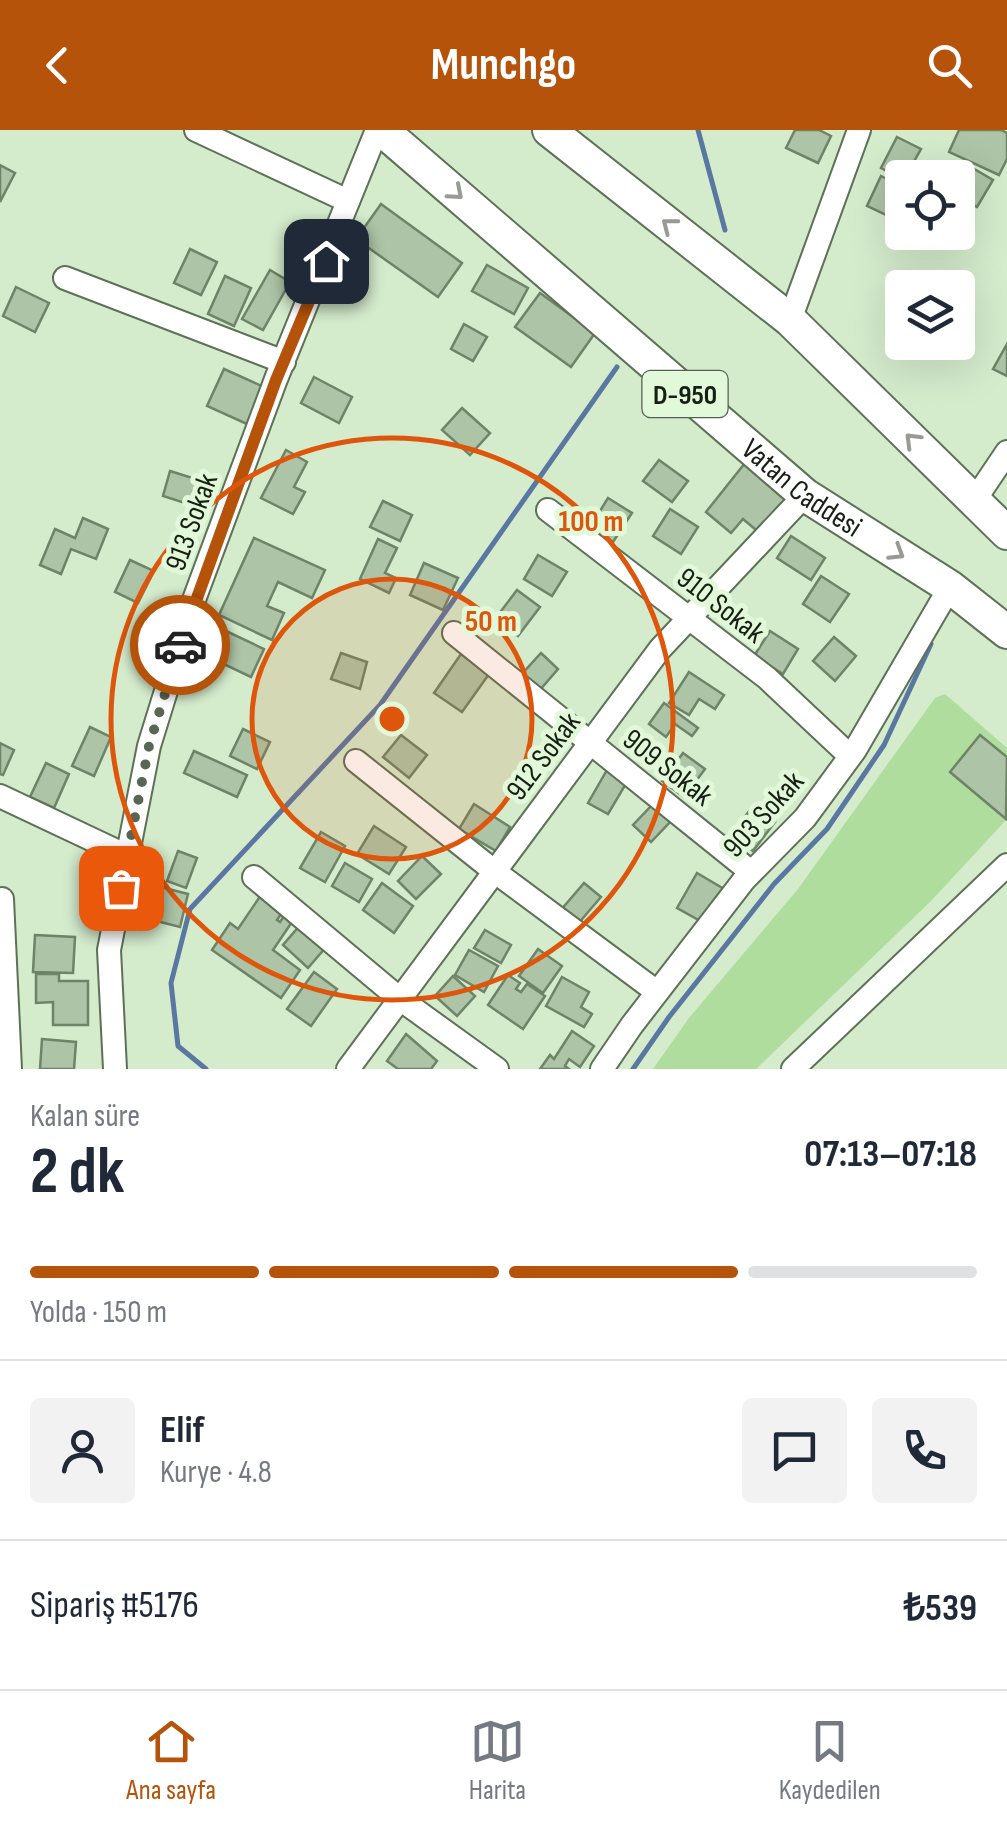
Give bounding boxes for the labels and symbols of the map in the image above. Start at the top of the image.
one-way arrow [444,182,463,200]
pin [284,219,369,304]
one-way arrow [663,220,681,237]
road number: D-950 [642,371,728,417]
street label: Vatan Caddesi [734,432,868,545]
one-way arrow [906,434,924,452]
street label: 913 Sokak [158,468,226,576]
text: 100 m [559,504,623,540]
one-way arrow [886,541,904,560]
street label: 910 Sokak [669,560,772,652]
courier [130,595,230,695]
text: 50 m [465,604,517,640]
centre of rings [374,701,410,737]
street label: 912 Sokak [499,705,589,808]
street label: 909 Sokak [615,721,720,814]
street label: 903 Sokak [716,764,812,865]
pin [79,846,164,931]

